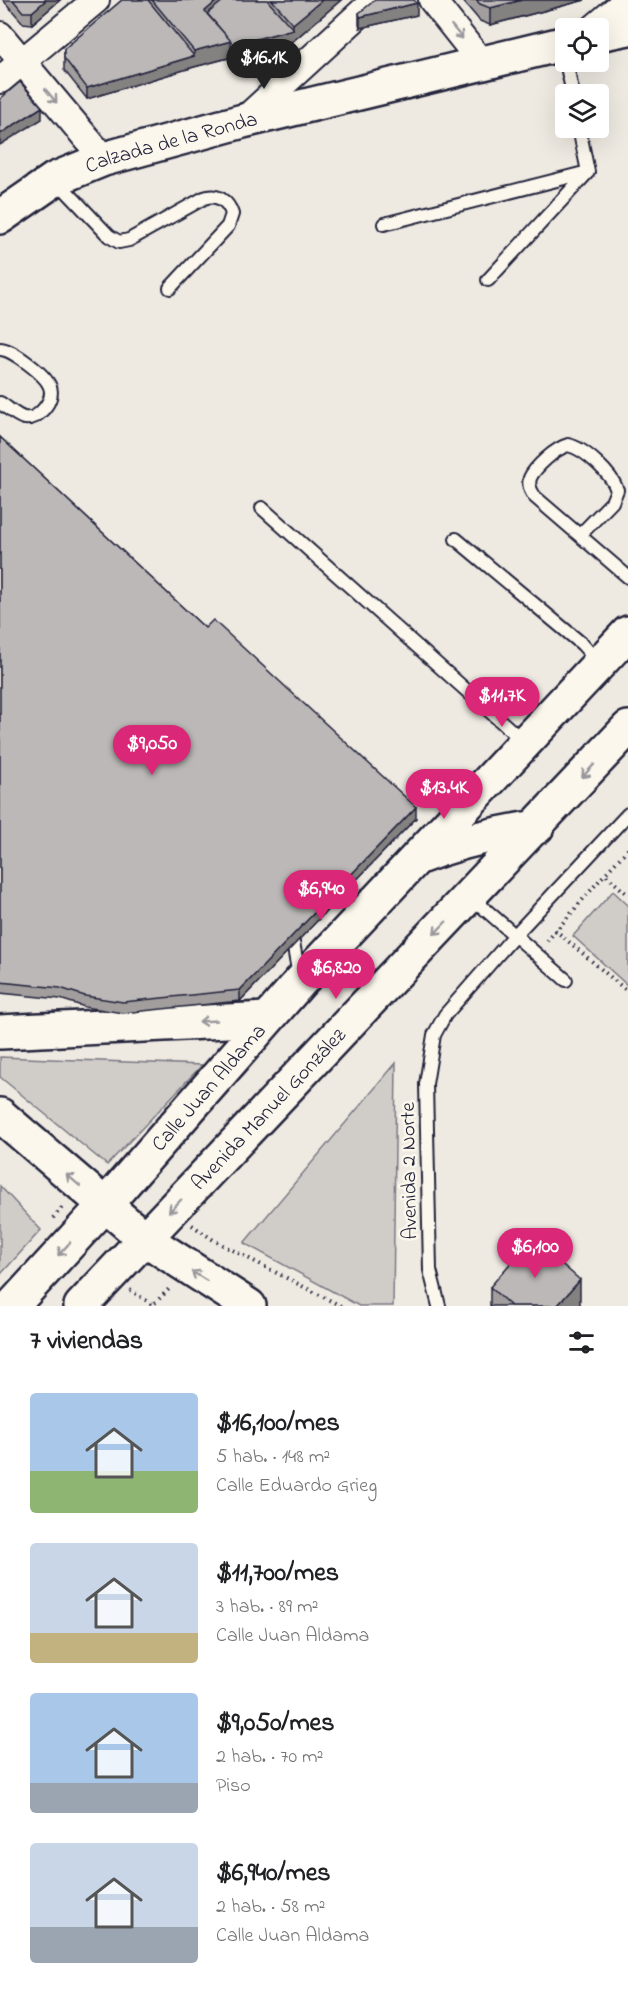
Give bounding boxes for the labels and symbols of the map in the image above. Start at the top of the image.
one-way arrow [450,23,463,39]
pin: $16.1K [215,39,313,90]
one-way arrow [44,88,58,103]
street label: Calzada de la Ronda [81,105,261,182]
pin: $11.7K [453,677,551,728]
pin: $9,050 [103,725,201,776]
one-way arrow [581,763,595,778]
pin: $13.4K [395,769,493,820]
pin: $6,940 [272,870,370,921]
one-way arrow [433,921,447,936]
pin: $6,820 [287,949,385,1000]
one-way arrow [198,1016,218,1027]
street label: Calle Juan Aldama [145,1018,274,1159]
street label: Avenida Manuel González [185,1022,354,1198]
street label: Avenida 2 Norte [394,1101,426,1240]
one-way arrow [66,1173,82,1187]
one-way arrow [168,1199,183,1214]
pin: $6,100 [486,1228,584,1279]
one-way arrow [57,1241,71,1256]
one-way arrow [191,1269,208,1281]

